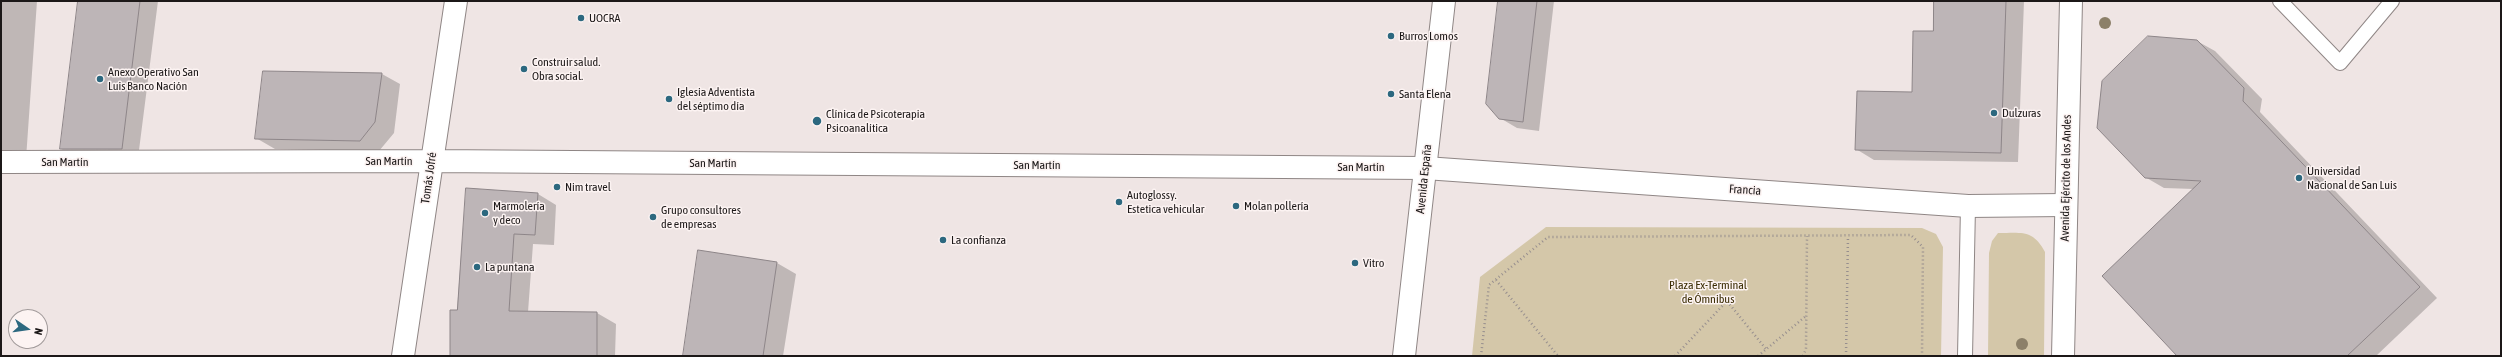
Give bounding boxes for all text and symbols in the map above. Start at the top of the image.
place label: UOCRA [589,11,620,25]
marker: UOCRA [576,13,586,23]
place label: Burros Lomos [1399,29,1458,43]
marker: Burros Lomos [1386,31,1396,41]
place label: Construir salud. Obra social. [532,55,600,83]
marker: Construir salud. Obra social. [519,64,529,74]
place label: Anexo Operativo San Luis Banco Nación [108,65,199,93]
marker: Anexo Operativo San Luis Banco Nación [95,74,105,84]
place label: Iglesia Adventista del séptimo día [677,85,755,113]
place label: Santa Elena [1399,87,1451,101]
marker: Santa Elena [1386,89,1396,99]
marker: Iglesia Adventista del séptimo día [664,94,674,104]
place label: Dulzuras [2002,106,2041,120]
place label: Clínica de Psicoterapia Psicoanalítica [826,107,925,135]
marker: Dulzuras [1989,108,1999,118]
marker: Clínica de Psicoterapia Psicoanalítica [811,115,823,127]
street label: Avenida Ejército de los Andes [2058,115,2074,241]
street label: Avenida España [1413,144,1435,214]
street label: Tomás Jofré [418,151,440,205]
street label: San Martín [365,154,413,168]
street label: San Martín [41,155,89,169]
street label: San Martín [689,156,737,170]
street label: San Martín [1013,158,1061,172]
street label: San Martín [1337,160,1385,174]
place label: Universidad Nacional de San Luis [2307,164,2397,192]
marker: Universidad Nacional de San Luis [2294,173,2304,183]
place label: Nim travel [565,180,611,194]
marker: Nim travel [552,182,562,192]
street label: Francia [1728,182,1762,198]
place label: Autoglossy. Estetica vehicular [1127,188,1204,216]
marker: Autoglossy. Estetica vehicular [1114,197,1124,207]
place label: Marmolería y deco [493,199,545,227]
place label: Molan pollería [1244,199,1309,213]
marker: Molan pollería [1231,201,1241,211]
place label: Grupo consultores de empresas [661,203,741,231]
marker: Marmolería y deco [480,208,490,218]
marker: Grupo consultores de empresas [648,212,658,222]
place label: La confianza [951,233,1006,247]
marker: La confianza [938,235,948,245]
place label: Vitro [1363,256,1384,270]
marker: Vitro [1350,258,1360,268]
place label: La puntana [485,260,535,274]
marker: La puntana [472,262,482,272]
park label: Plaza Ex-Terminal de Ómnibus [1669,278,1747,306]
north arrow [8,309,48,349]
text: N [32,327,45,336]

